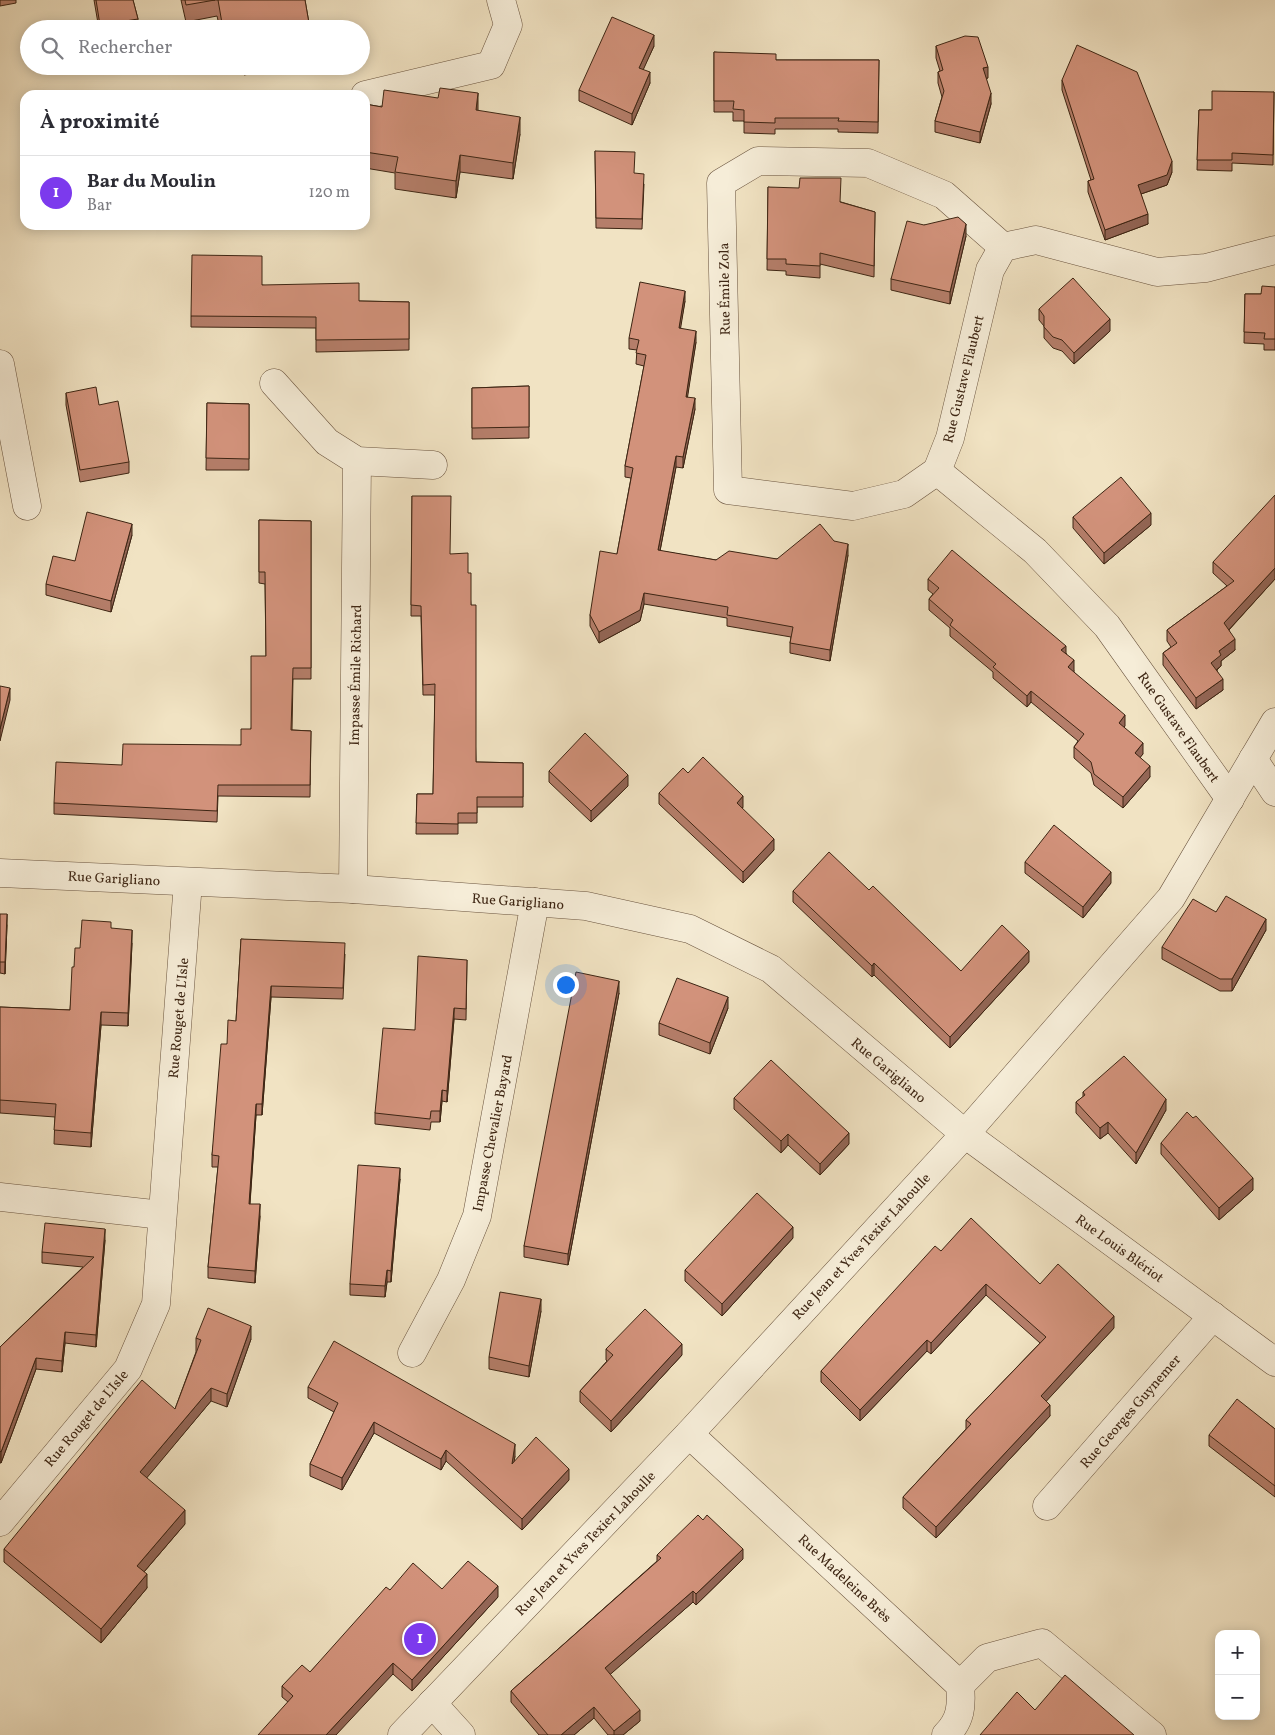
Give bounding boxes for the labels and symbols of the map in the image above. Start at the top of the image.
street label: Rue Émile Zola [715,242,736,336]
street label: Rue Gustave Flaubert [939,313,990,445]
street label: Impasse Émile Richard [346,604,367,746]
street label: Rue Gustave Flaubert [1132,669,1223,787]
street label: Rue Garigliano [67,868,161,891]
street label: Rue Garigliano [471,890,565,915]
street label: Rue Rouget de L'Isle [165,957,194,1079]
your location [553,972,579,998]
street label: Rue Garigliano [846,1034,930,1108]
street label: Impasse Chevalier Bayard [469,1053,518,1213]
street label: Rue Jean et Yves Texier Lahoulle [789,1169,936,1325]
street label: Rue Louis Blériot [1071,1211,1167,1288]
street label: Rue Georges Guynemer [1076,1351,1186,1473]
street label: Rue Rouget de L'Isle [41,1366,134,1472]
street label: Rue Jean et Yves Texier Lahoulle [512,1467,661,1621]
street label: Rue Madeleine Brès [793,1531,895,1627]
pin: 1 [404,1620,436,1658]

